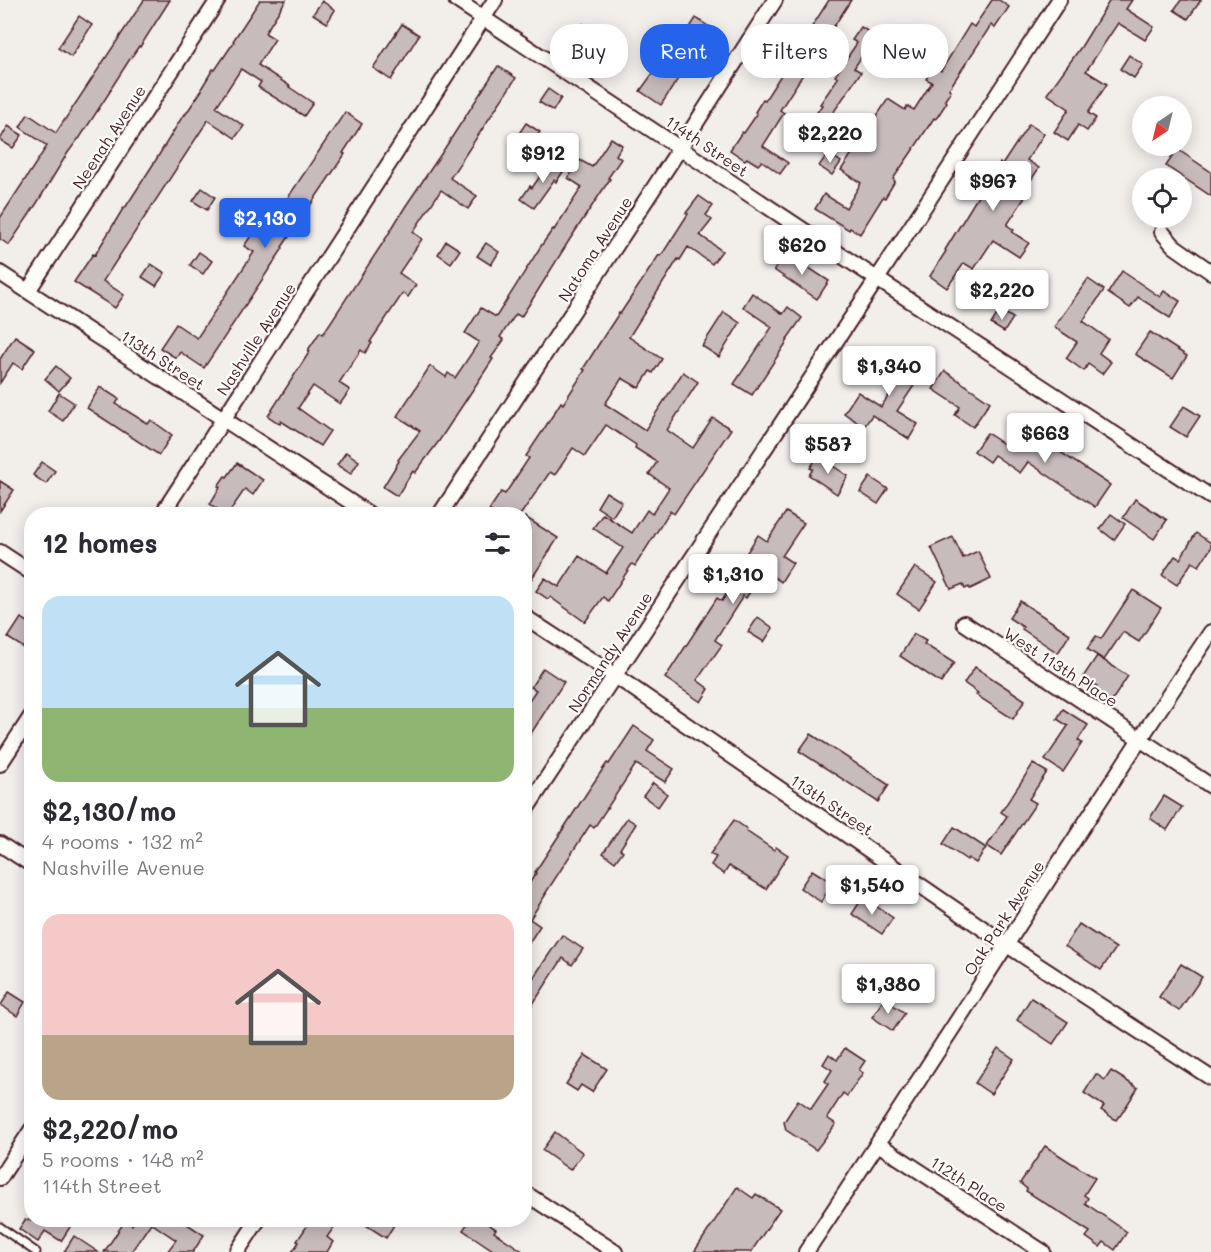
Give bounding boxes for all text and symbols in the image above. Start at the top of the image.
chip: Buy [550,24,628,78]
chip: Rent [640,24,729,78]
chip: Filters [741,24,849,78]
chip: New [861,24,948,78]
street label: Neenah Avenue [67,81,150,193]
north arrow [1132,96,1192,156]
map controls [1132,96,1192,228]
street label: 114th Street [662,110,753,181]
pin: $2,220 [781,113,879,164]
text: $2,220 [798,119,862,145]
pin: $912 [507,133,579,184]
text: $912 [521,139,565,165]
pin: $967 [957,161,1029,212]
text: $967 [969,167,1017,193]
button: locate [1132,168,1192,228]
street label: Natoma Avenue [553,192,636,305]
pin: $2,130 [216,198,314,249]
text: $2,130 [233,204,297,230]
pin: $620 [766,225,838,276]
text: $620 [778,231,826,257]
pin: $2,220 [953,270,1051,321]
text: $2,220 [970,276,1034,302]
street label: Nashville Avenue [211,278,300,399]
street label: 113th Street [117,325,209,394]
pin: $1,340 [840,346,938,397]
text: $1,340 [857,352,921,378]
pin: $663 [1009,413,1081,464]
text: $663 [1021,419,1069,445]
pin: $587 [792,424,864,475]
text: $587 [804,430,852,456]
text: 12 homes [42,526,158,560]
icon: filters [481,527,514,560]
pin: $1,310 [684,554,782,605]
text: $1,310 [702,560,764,586]
street label: Normandy Avenue [563,587,656,716]
street label: West 113th Place [1000,622,1122,711]
icon: home [224,635,332,743]
street label: 113th Street [787,769,878,840]
text: $2,130/mo [42,794,176,828]
text: 4 rooms · 132 m² [42,828,203,854]
text: Nashville Avenue [42,854,205,880]
street label: Oak Park Avenue [959,856,1049,979]
pin: $1,540 [823,865,921,916]
text: $1,540 [840,871,904,897]
icon: home [224,953,332,1061]
pin: $1,380 [839,964,937,1015]
text: $1,380 [856,970,920,996]
text: $2,220/mo [42,1112,178,1146]
text: 5 rooms · 148 m² [42,1146,204,1172]
street label: 112th Place [927,1151,1012,1216]
text: 114th Street [42,1172,162,1198]

